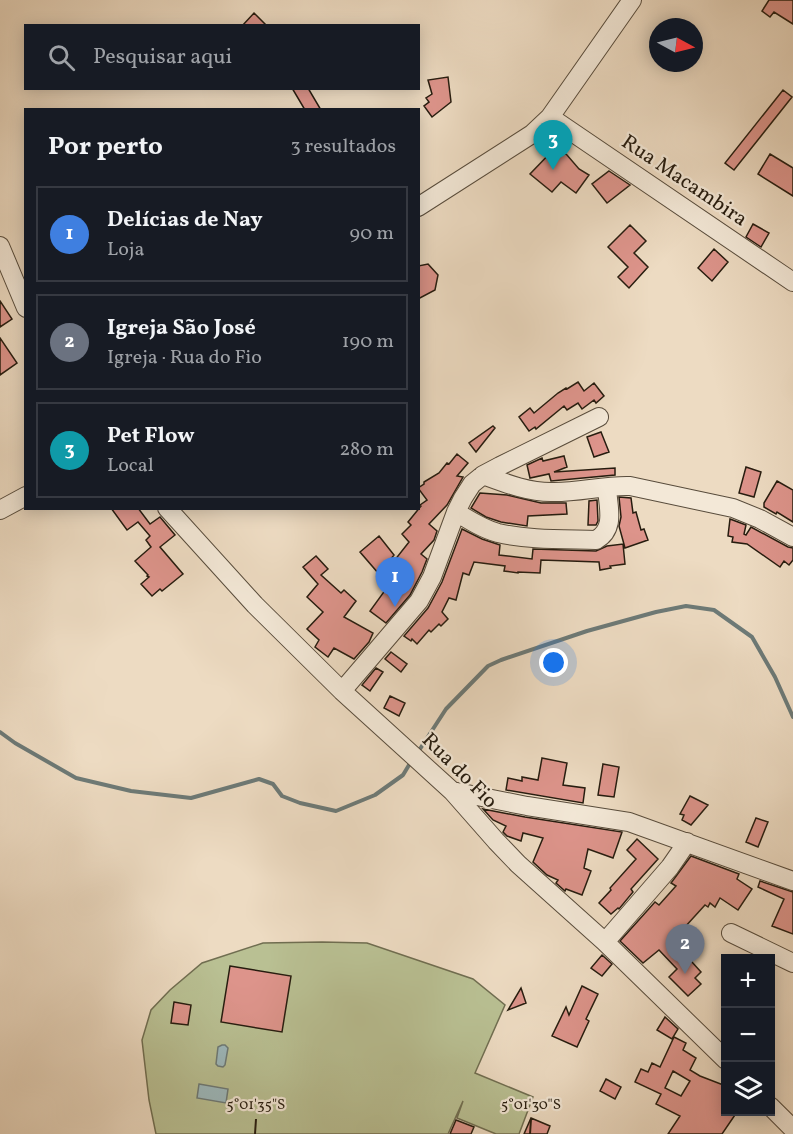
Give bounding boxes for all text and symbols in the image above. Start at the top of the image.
north arrow [649,18,703,72]
search box [24,24,420,90]
icon: search [45,41,78,74]
text: Pesquisar aqui [93,42,232,73]
pin: 3 [534,120,572,170]
street label: Rua Macambira [615,128,753,234]
text: Por perto [48,129,163,165]
text: 3 resultados [291,133,396,161]
text: Delícias de Nay [107,205,263,236]
text: 1 [65,220,74,248]
text: 90 m [350,220,394,248]
text: Loja [107,236,144,264]
text: Igreja São José [107,313,256,344]
text: 2 [64,328,75,356]
text: 190 m [342,328,394,356]
text: Igreja · Rua do Fio [107,344,262,372]
text: Pet Flow [107,421,195,452]
text: 3 [64,436,75,464]
text: 280 m [339,436,394,464]
text: Local [107,452,154,480]
pin: 1 [376,558,414,607]
your location [539,648,568,677]
street label: Rua do Fio [415,727,503,815]
pin: 2 [666,924,704,974]
map controls [721,954,775,1116]
button: + [721,954,775,1008]
button: − [721,1008,775,1062]
button: layers [721,1062,775,1116]
text: 5°01'35"S [227,1095,285,1116]
text: 5°01'30"S [501,1095,561,1116]

